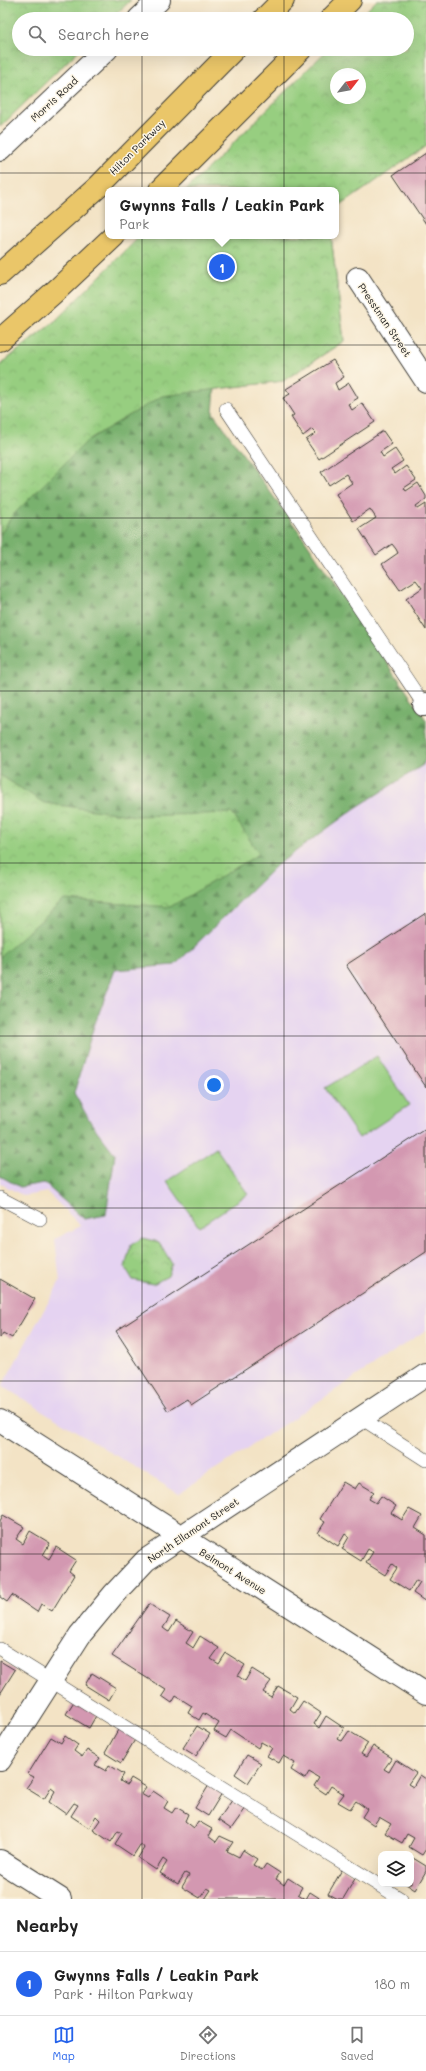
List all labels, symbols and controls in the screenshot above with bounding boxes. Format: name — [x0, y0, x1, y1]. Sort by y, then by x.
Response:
search box — [12, 12, 414, 56]
icon: search — [26, 23, 48, 45]
text: Search here — [58, 24, 149, 44]
north arrow — [330, 68, 366, 104]
street label: Morris Road — [27, 73, 81, 125]
street label: Hilton Parkway — [106, 116, 168, 178]
popup — [105, 187, 339, 239]
text: Gwynns Falls / Leakin Park — [120, 195, 324, 215]
text: Park — [120, 215, 149, 232]
pin: 1 — [209, 252, 235, 282]
street label: Presstman Street — [355, 280, 415, 360]
your location — [204, 1075, 224, 1095]
street label: North Ellamont Street — [145, 1494, 241, 1566]
street label: Belmont Avenue — [197, 1545, 269, 1597]
map controls — [378, 1851, 414, 1887]
button: layers — [378, 1851, 414, 1887]
text: Nearby — [16, 1914, 78, 1936]
text: Gwynns Falls / Leakin Park — [54, 1965, 259, 1985]
text: 1 — [26, 1975, 32, 1992]
text: 180 m — [374, 1975, 410, 1992]
text: Park · Hilton Parkway — [54, 1985, 193, 2002]
tab: Map — [53, 2024, 75, 2063]
tab: Directions — [180, 2024, 236, 2063]
tab: Saved — [341, 2024, 373, 2063]

